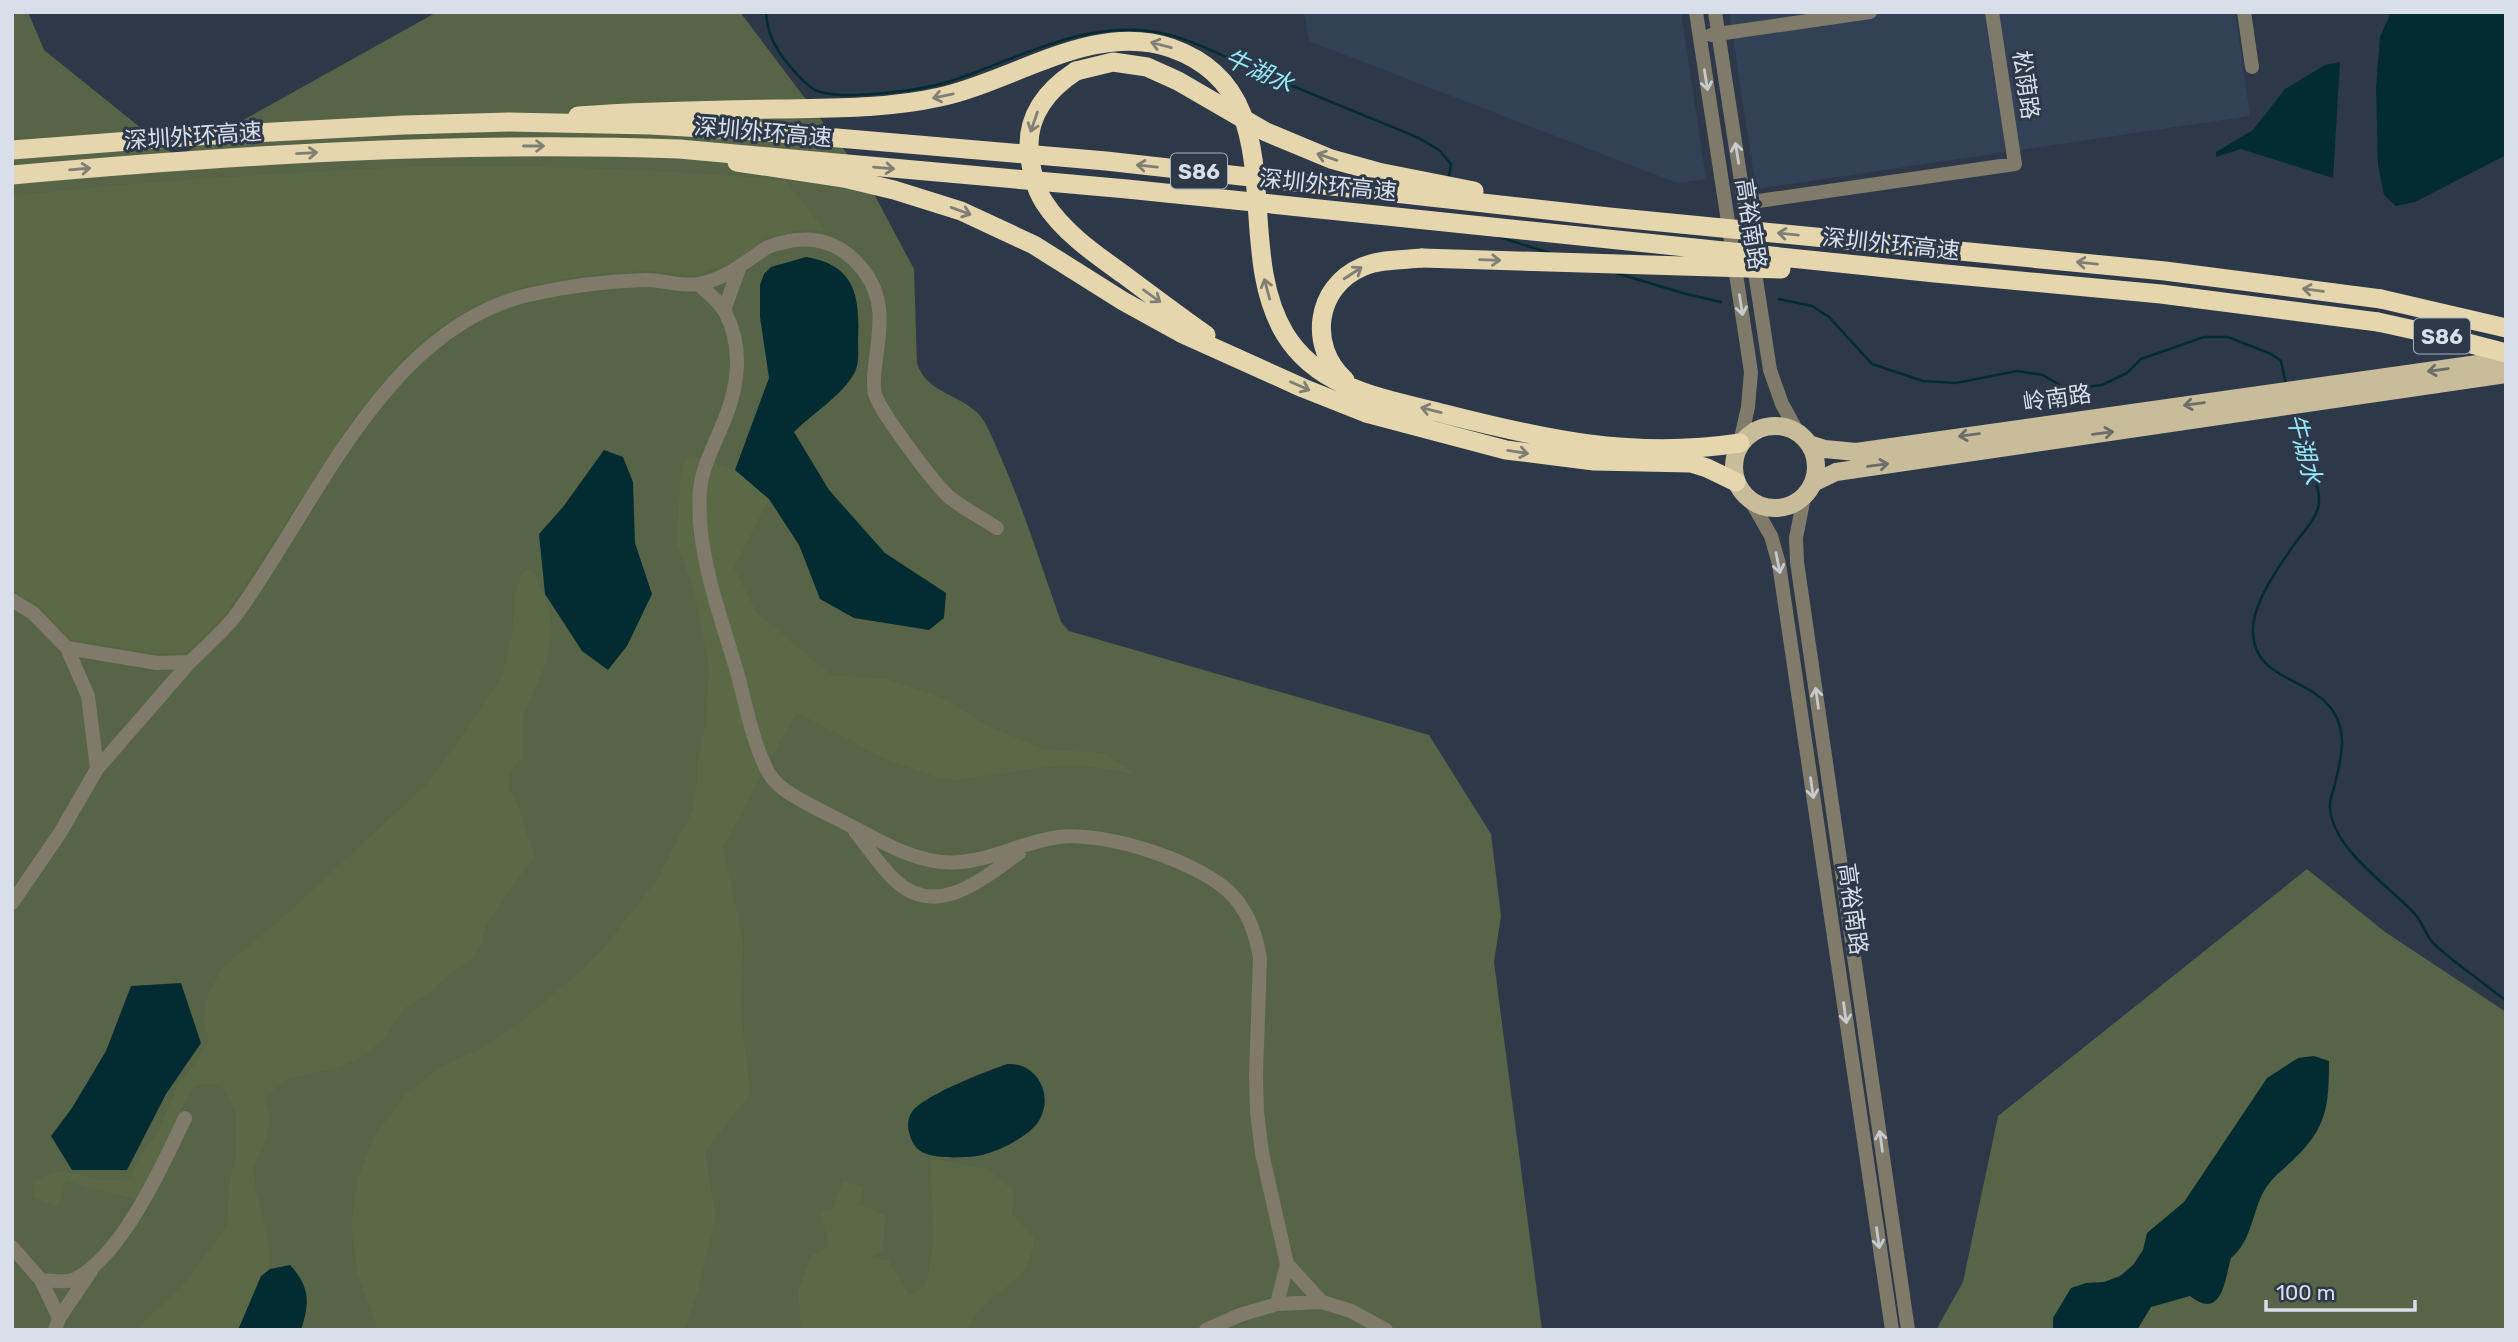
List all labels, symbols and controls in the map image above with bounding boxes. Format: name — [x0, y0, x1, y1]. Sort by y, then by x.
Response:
one-way arrow — [1150, 38, 1173, 51]
water label: 牛湖水 — [1220, 44, 1298, 99]
street label: 松荫路 — [2007, 49, 2045, 121]
one-way arrow — [1700, 68, 1713, 91]
one-way arrow — [932, 90, 955, 104]
one-way arrow — [1027, 111, 1039, 133]
street label: 深圳外环高速 — [693, 112, 833, 152]
street label: 深圳外环高速 — [123, 117, 263, 155]
one-way arrow — [523, 139, 546, 153]
one-way arrow — [1730, 142, 1743, 165]
one-way arrow — [295, 146, 318, 159]
one-way arrow — [1316, 150, 1338, 162]
road number: S86 — [1171, 154, 1227, 188]
one-way arrow — [1137, 159, 1159, 172]
one-way arrow — [68, 162, 91, 175]
one-way arrow — [872, 162, 894, 175]
street label: 深圳外环高速 — [1258, 164, 1398, 206]
street label: 高裕南路 — [1730, 176, 1772, 272]
one-way arrow — [949, 206, 971, 219]
street label: 深圳外环高速 — [1821, 223, 1961, 265]
one-way arrow — [1777, 227, 1799, 240]
one-way arrow — [1479, 254, 1502, 267]
one-way arrow — [2076, 257, 2099, 270]
one-way arrow — [1343, 266, 1362, 281]
one-way arrow — [1259, 278, 1272, 300]
one-way arrow — [2302, 283, 2325, 296]
one-way arrow — [1142, 289, 1161, 303]
one-way arrow — [1734, 293, 1747, 315]
road number: S86 — [2414, 318, 2470, 354]
one-way arrow — [2427, 363, 2450, 376]
street label: 岭南路 — [2021, 379, 2093, 417]
one-way arrow — [1289, 381, 1310, 394]
one-way arrow — [2183, 398, 2206, 411]
one-way arrow — [1421, 403, 1443, 416]
water label: 牛湖水 — [2281, 411, 2327, 488]
one-way arrow — [2091, 426, 2114, 439]
one-way arrow — [1958, 429, 1980, 442]
one-way arrow — [1506, 446, 1528, 459]
one-way arrow — [1866, 459, 1889, 472]
one-way arrow — [1772, 551, 1786, 574]
one-way arrow — [1810, 687, 1823, 709]
one-way arrow — [1806, 776, 1819, 799]
street label: 高裕南路 — [1833, 861, 1873, 957]
one-way arrow — [1839, 1001, 1852, 1024]
one-way arrow — [1874, 1130, 1887, 1153]
one-way arrow — [1872, 1226, 1885, 1249]
scale bar — [2266, 1268, 2415, 1312]
text: 100 m — [2276, 1280, 2335, 1305]

